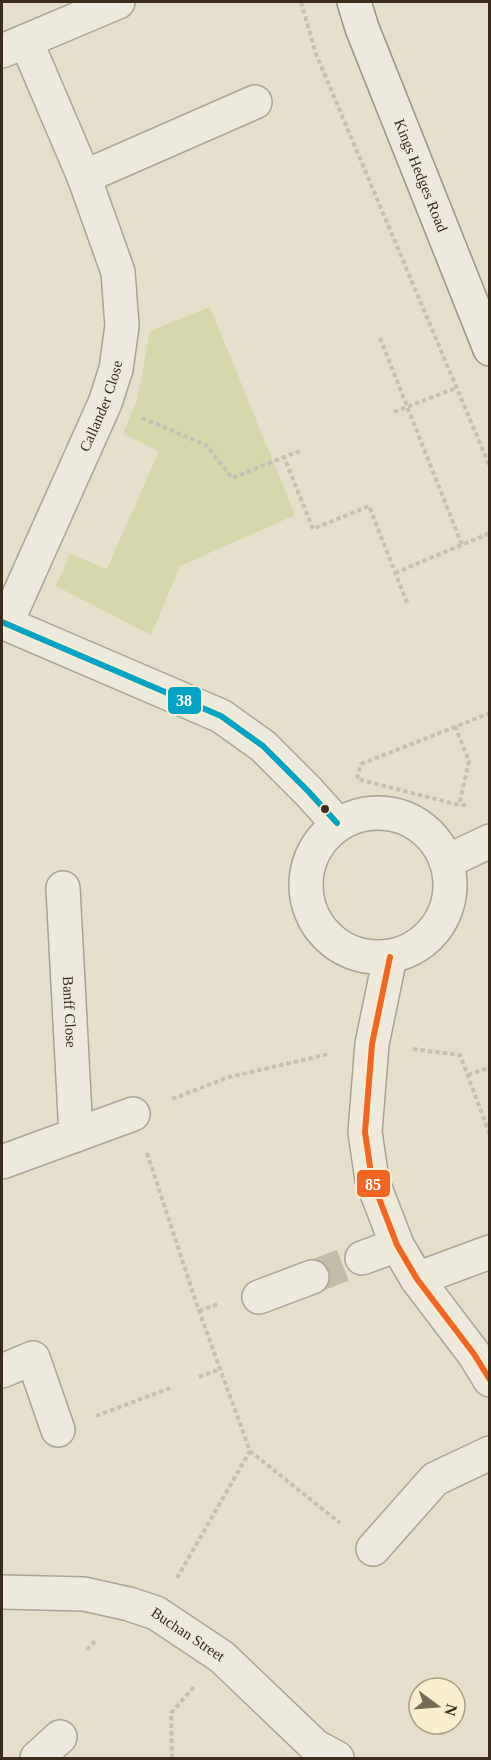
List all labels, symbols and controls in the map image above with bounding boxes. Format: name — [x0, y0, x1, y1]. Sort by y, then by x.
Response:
street label: Kings Hedges Road — [391, 117, 451, 235]
street label: Callander Close — [76, 359, 125, 454]
line badge: 38 — [167, 686, 202, 715]
text: 38 — [176, 692, 192, 709]
unlabelled marker — [319, 803, 331, 815]
street label: Banff Close — [60, 976, 79, 1048]
line badge: 85 — [356, 1169, 391, 1198]
text: 85 — [365, 1176, 381, 1193]
street label: Buchan Street — [148, 1604, 228, 1665]
north arrow — [407, 1676, 467, 1736]
text: N — [441, 1702, 461, 1718]

